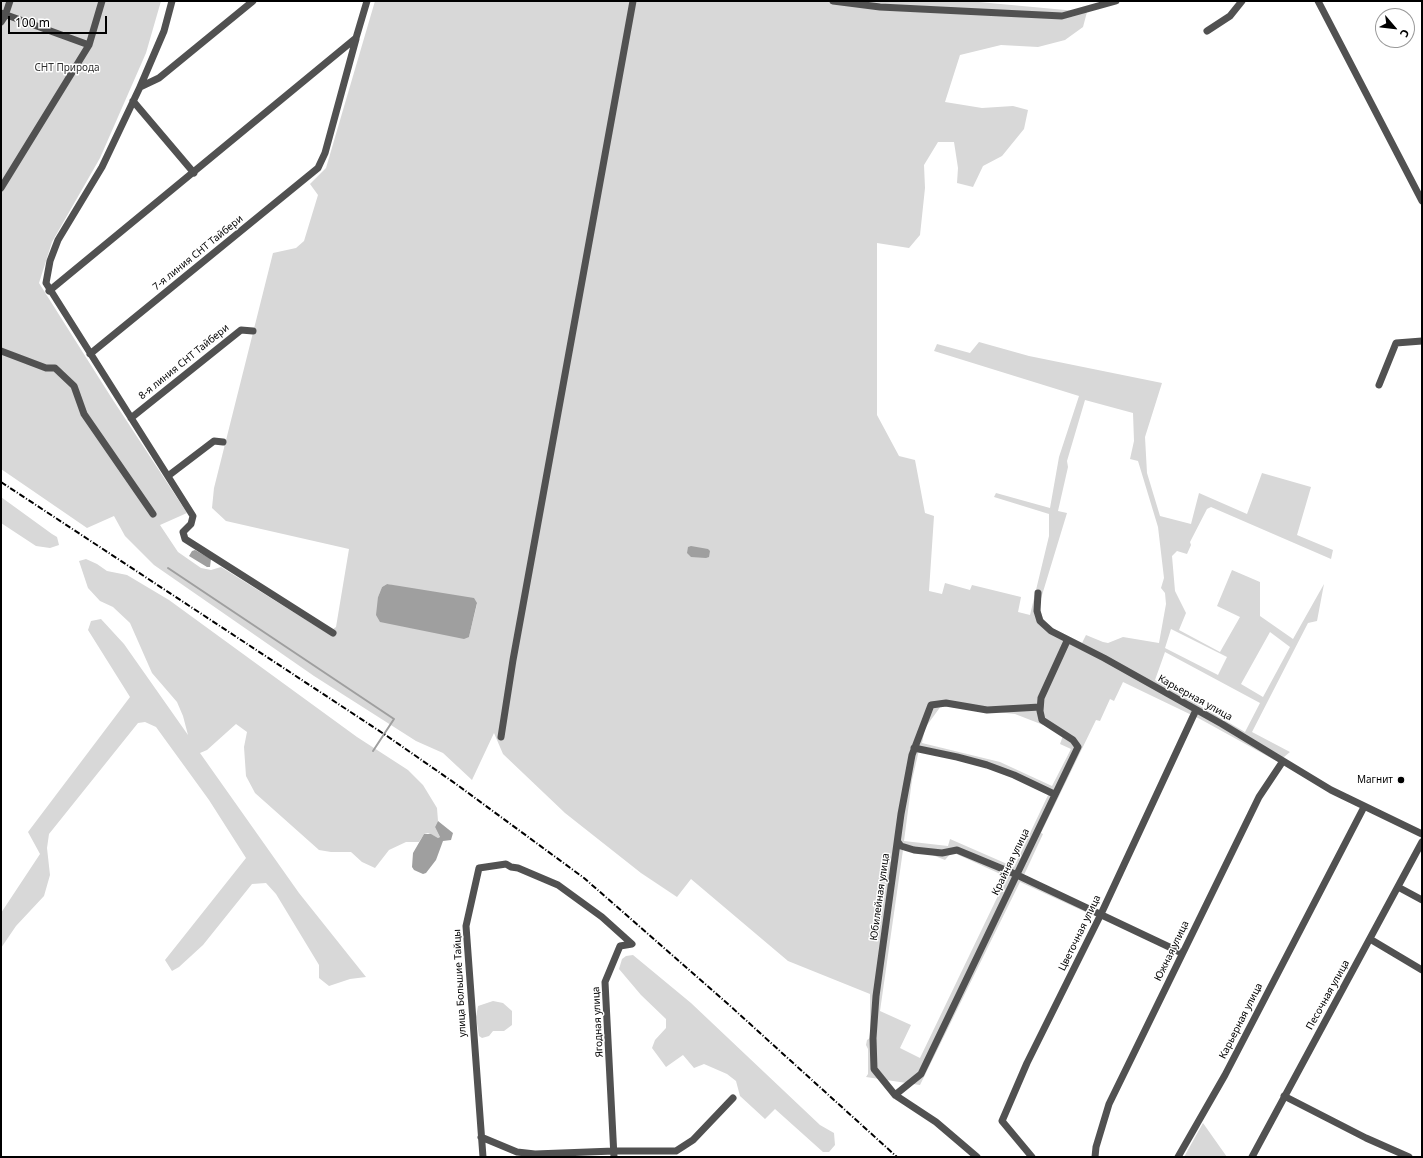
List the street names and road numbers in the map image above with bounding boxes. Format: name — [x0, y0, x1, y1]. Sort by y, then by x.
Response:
street label: 7-я линия СНТ Тайбери — [150, 213, 246, 293]
street label: 8-я линия СНТ Тайбери — [136, 322, 232, 402]
street label: Карьерная улица — [1156, 673, 1234, 723]
street label: Крайняя улица — [990, 827, 1032, 897]
street label: Юбилейная улица — [868, 853, 892, 941]
street label: Цветочная улица — [1056, 893, 1104, 973]
street label: Южная улица — [1152, 919, 1192, 983]
street label: улица Большие Тайцы — [451, 929, 469, 1037]
street label: Песочная улица — [1304, 958, 1352, 1032]
street label: Карьерная улица — [1217, 981, 1265, 1061]
street label: Ягодная улица — [590, 986, 606, 1058]

